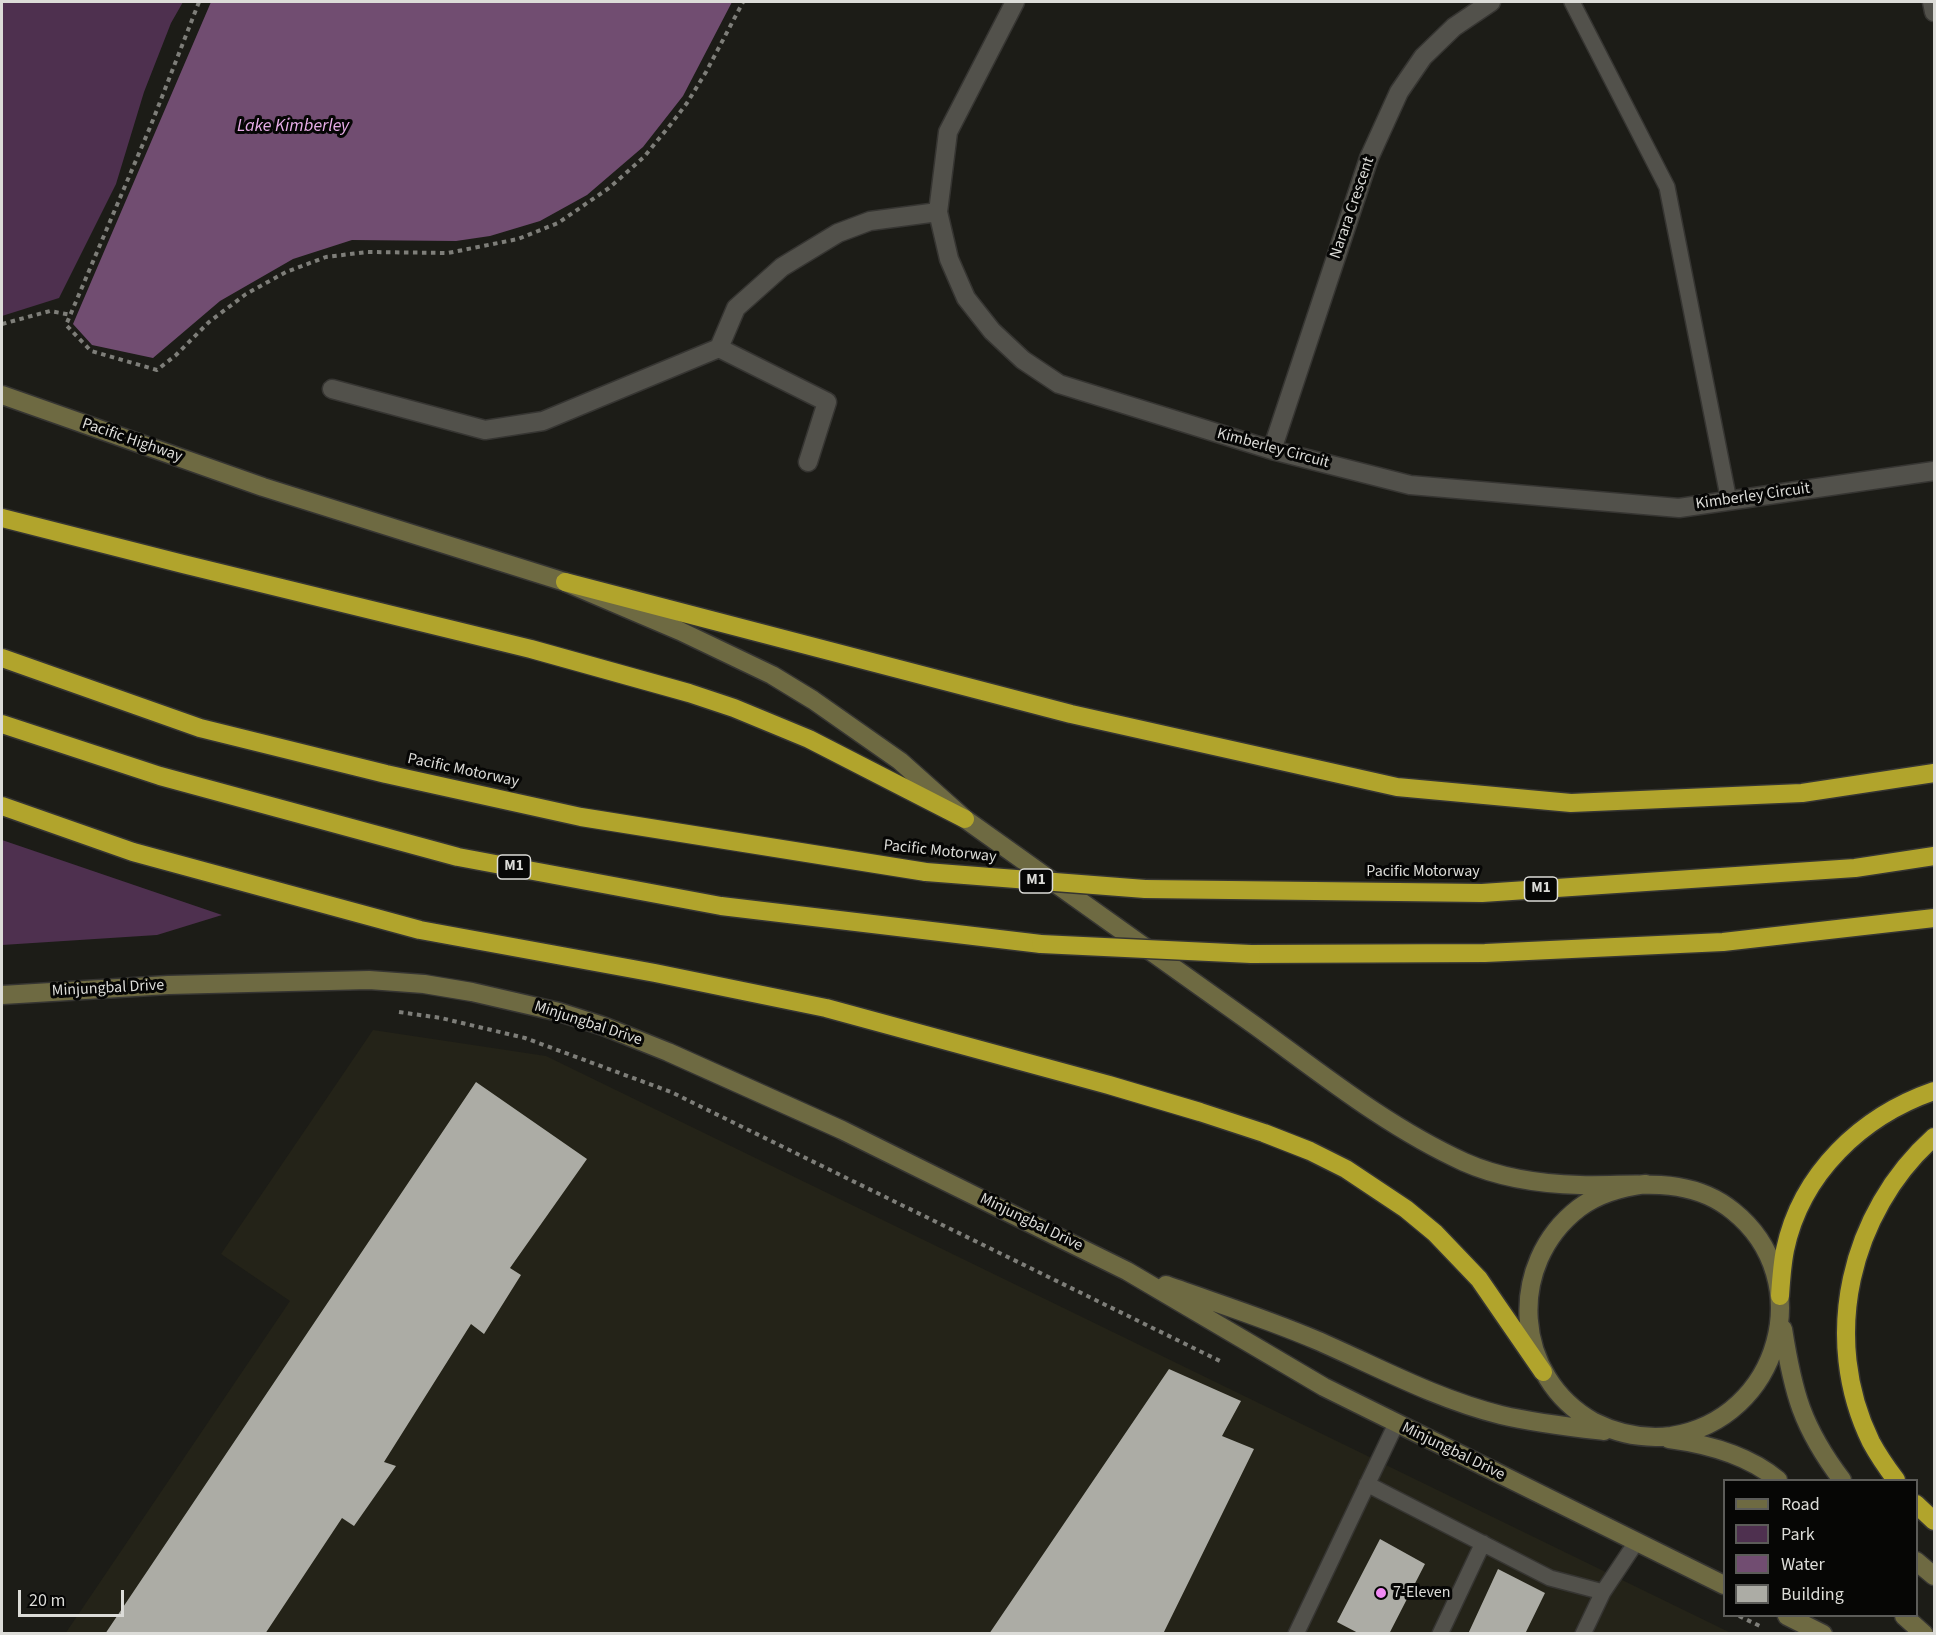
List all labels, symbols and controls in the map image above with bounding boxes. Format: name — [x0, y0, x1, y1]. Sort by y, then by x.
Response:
water label: Lake Kimberley — [237, 116, 349, 138]
street label: Narara Crescent — [1327, 155, 1379, 261]
street label: Pacific Highway — [79, 415, 185, 467]
street label: Kimberley Circuit — [1215, 425, 1331, 473]
street label: Kimberley Circuit — [1695, 479, 1811, 515]
street label: Pacific Motorway — [406, 750, 520, 792]
street label: Pacific Motorway — [883, 837, 997, 867]
road number: M1 — [498, 855, 530, 879]
street label: Pacific Motorway — [1366, 862, 1480, 882]
road number: M1 — [1020, 869, 1052, 893]
road number: M1 — [1524, 877, 1558, 901]
street label: Minjungbal Drive — [51, 976, 165, 1002]
street label: Minjungbal Drive — [532, 997, 644, 1051]
street label: Minjungbal Drive — [976, 1190, 1086, 1256]
street label: Minjungbal Drive — [1398, 1419, 1508, 1485]
legend — [1723, 1479, 1918, 1617]
text: Road — [1781, 1492, 1820, 1517]
text: Park — [1781, 1522, 1815, 1547]
text: Water — [1781, 1552, 1825, 1577]
scale bar — [21, 1578, 128, 1616]
text: Building — [1781, 1582, 1844, 1607]
place label: 7-Eleven — [1393, 1583, 1451, 1603]
marker: 7-Eleven — [1374, 1586, 1388, 1600]
text: 20 m — [29, 1588, 65, 1613]

